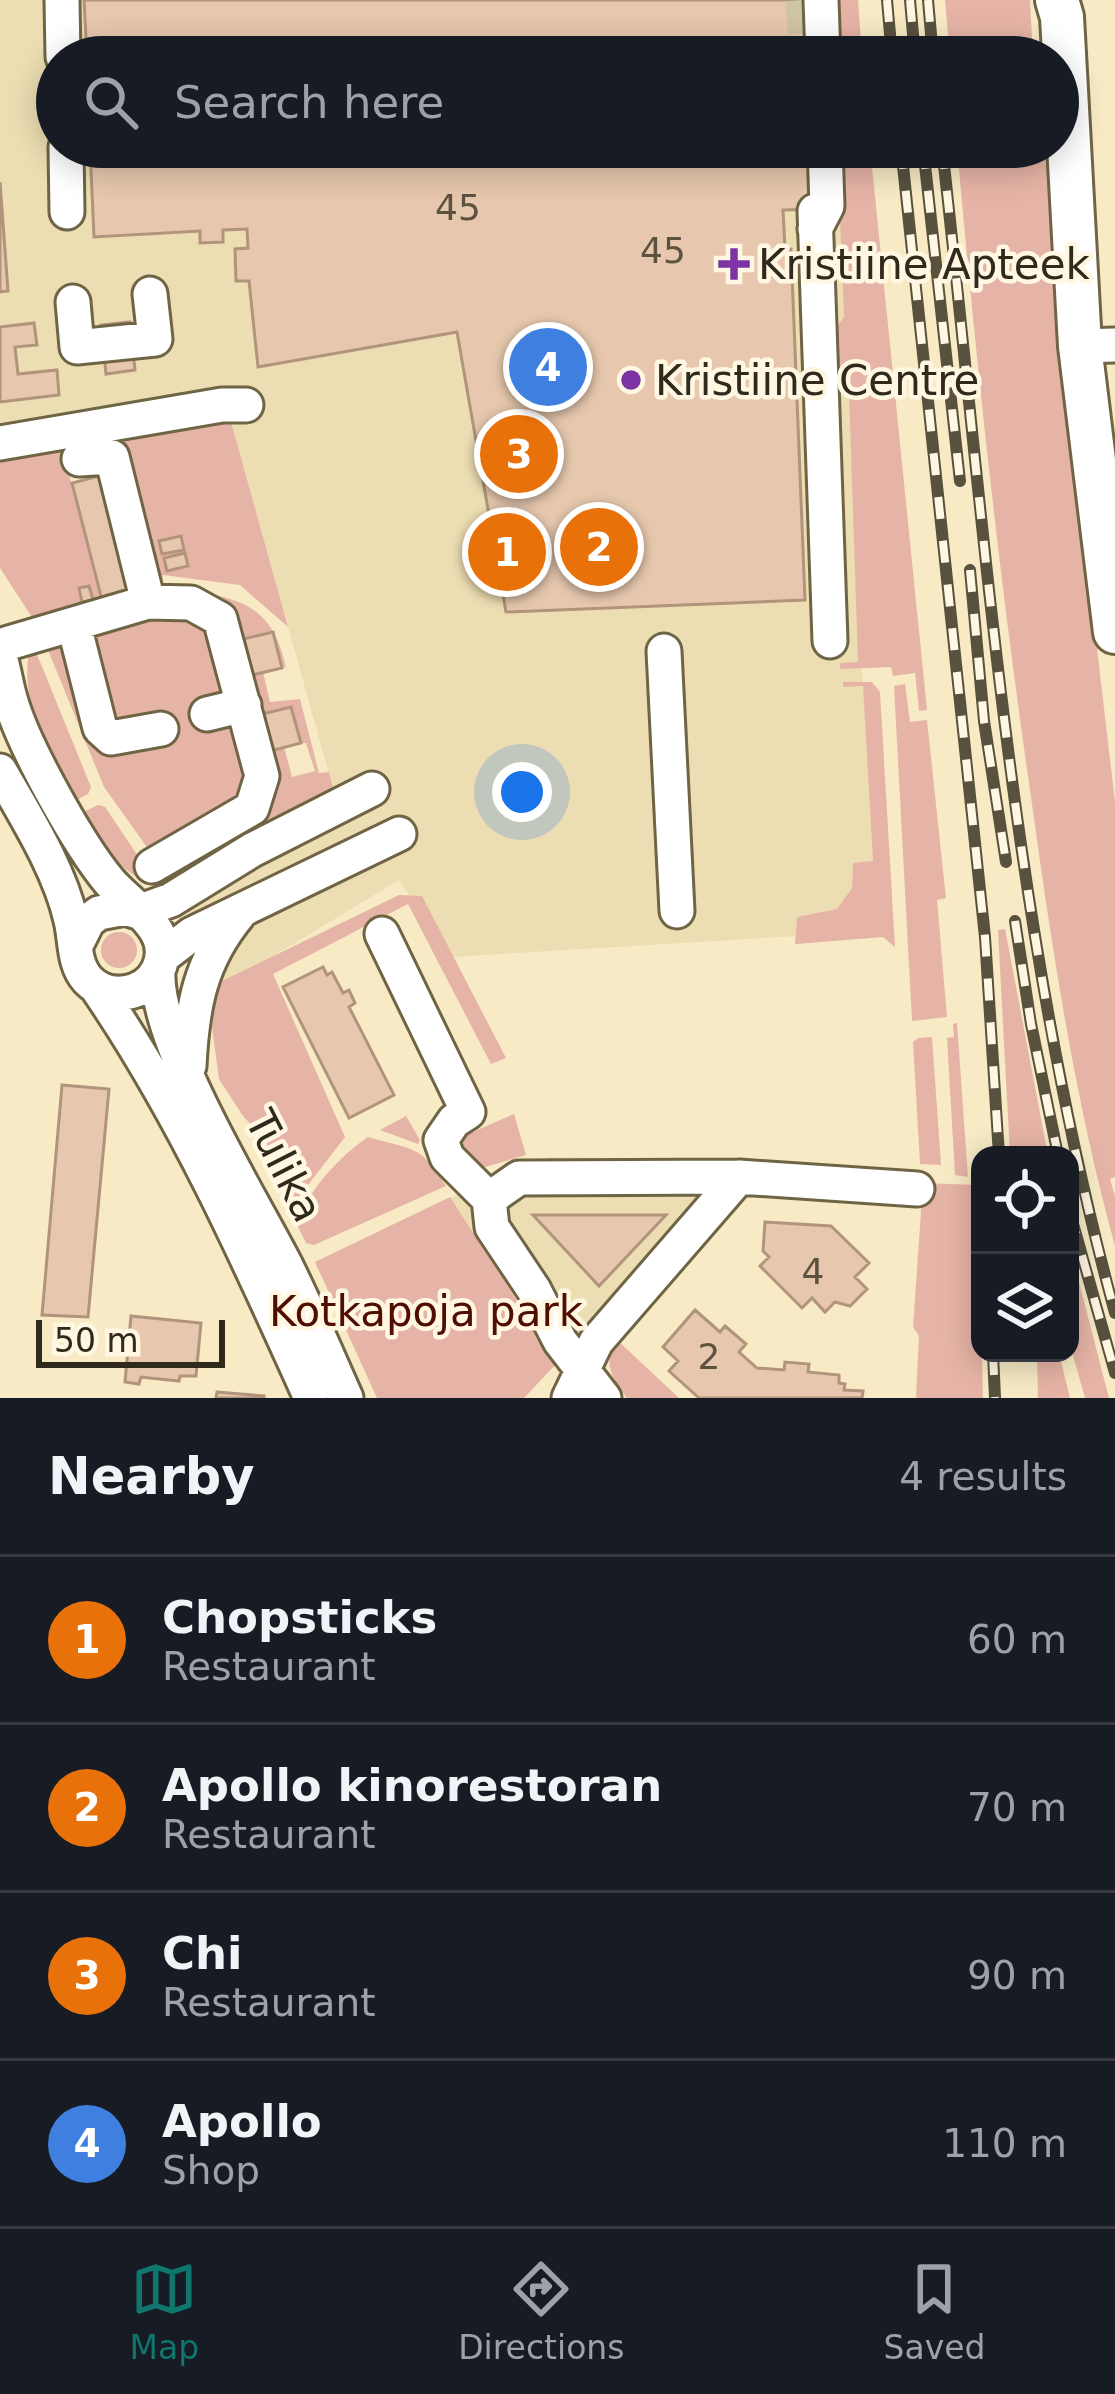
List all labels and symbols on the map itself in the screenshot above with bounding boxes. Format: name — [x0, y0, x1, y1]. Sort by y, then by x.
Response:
house number: 45 — [435, 187, 481, 228]
house number: 45 — [640, 230, 686, 271]
place label: Kristiine Apteek — [758, 240, 1091, 289]
marker: Kristiine Apteek — [721, 251, 747, 277]
pin: 4 — [509, 322, 587, 412]
place label: Kristiine Centre — [655, 356, 979, 405]
marker: Kristiine Centre — [618, 367, 644, 393]
pin: 3 — [480, 409, 558, 499]
pin: 2 — [560, 502, 638, 592]
pin: 1 — [468, 507, 546, 597]
your location — [492, 762, 552, 822]
street label: Tulika — [235, 1101, 333, 1230]
house number: 4 — [802, 1251, 824, 1292]
park label: Kotkapoja park — [269, 1287, 584, 1336]
scale bar — [36, 1314, 225, 1367]
house number: 2 — [698, 1336, 720, 1377]

